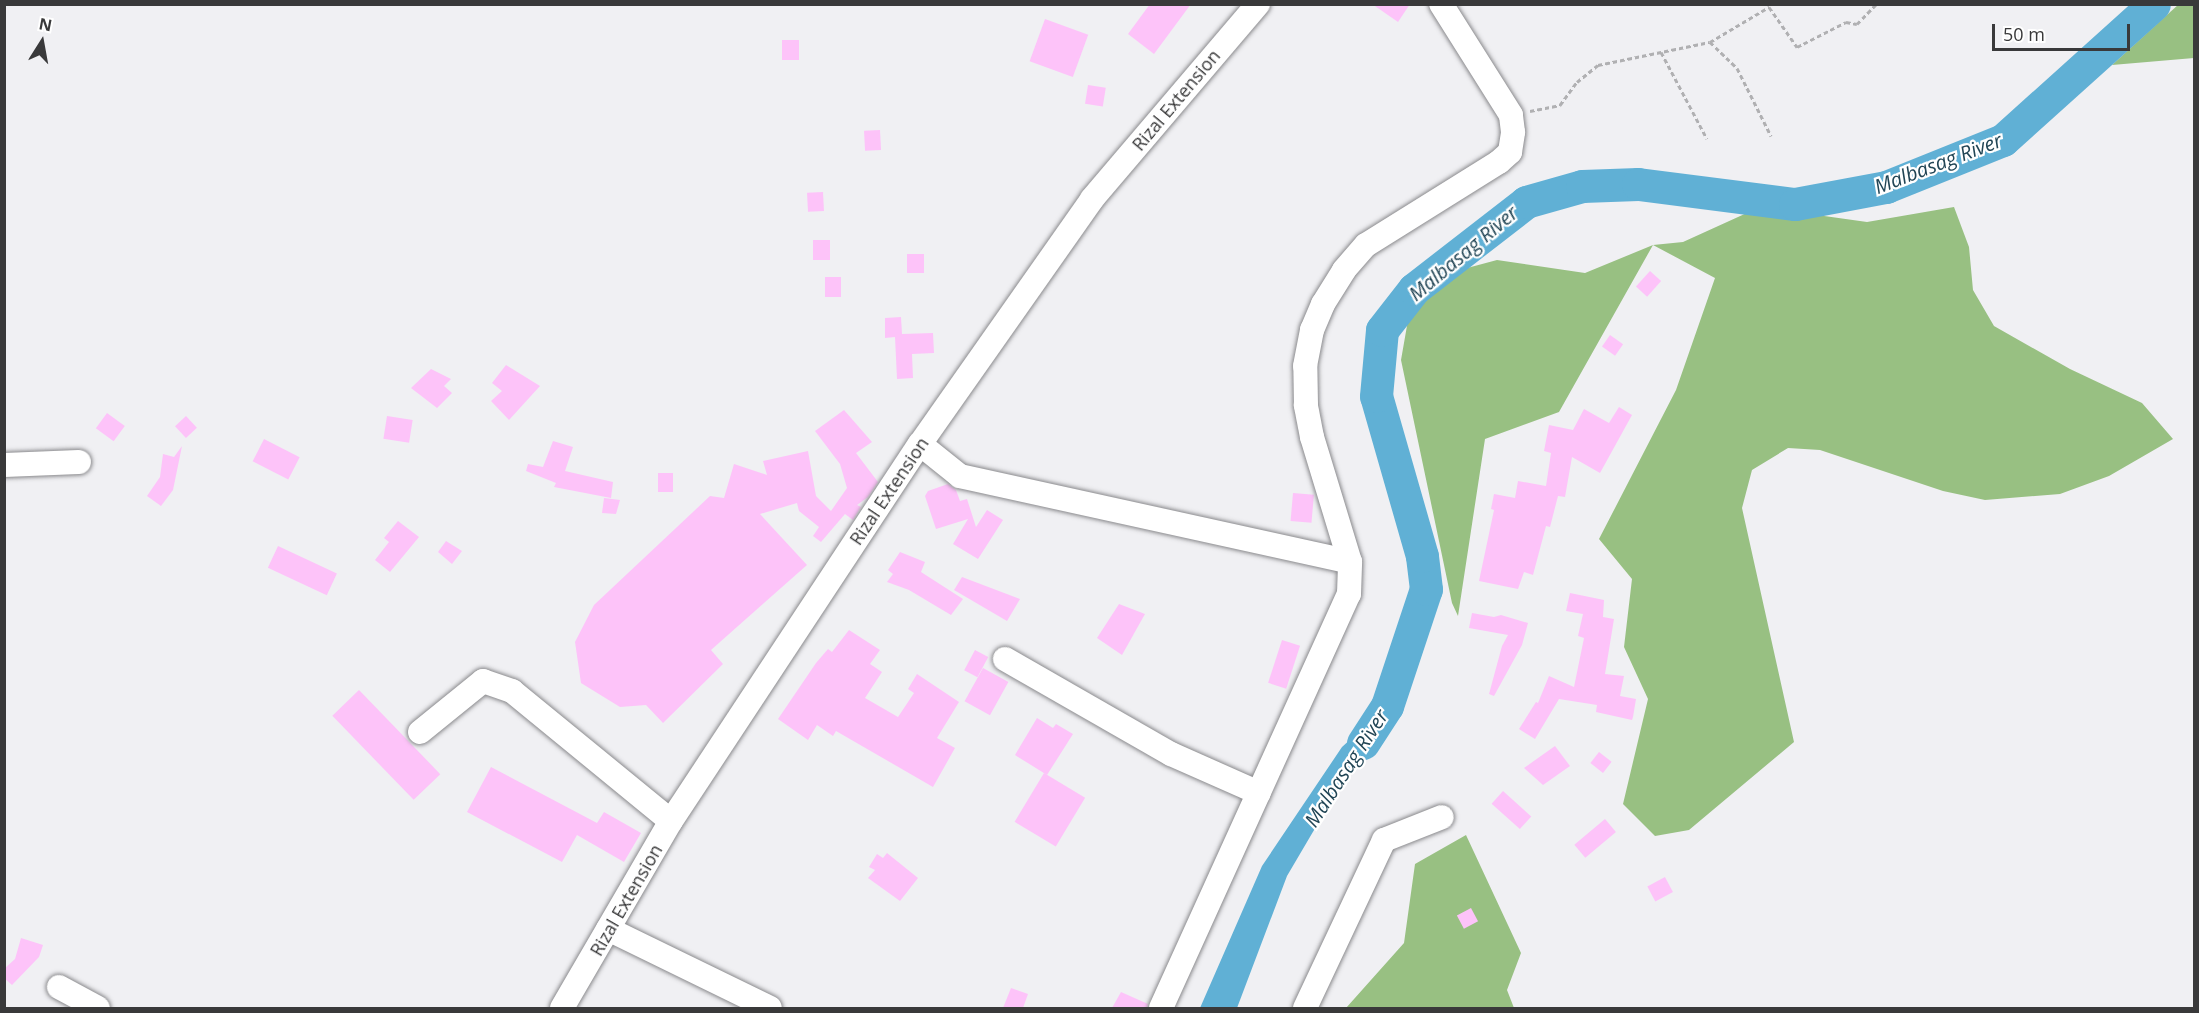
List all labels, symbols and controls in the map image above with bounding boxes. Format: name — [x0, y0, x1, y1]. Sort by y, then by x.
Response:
north arrow — [12, 12, 72, 72]
text: N — [37, 12, 54, 36]
scale bar — [1995, 12, 2133, 50]
text: 50 m — [2003, 22, 2045, 46]
street label: Rizal Extension — [1127, 45, 1225, 155]
water label: Malbasag River — [1871, 128, 2005, 198]
water label: Malbasag River — [1404, 200, 1522, 306]
street label: Rizal Extension — [845, 433, 933, 549]
water label: Malbasag River — [1299, 705, 1393, 831]
street label: Rizal Extension — [585, 840, 667, 960]

